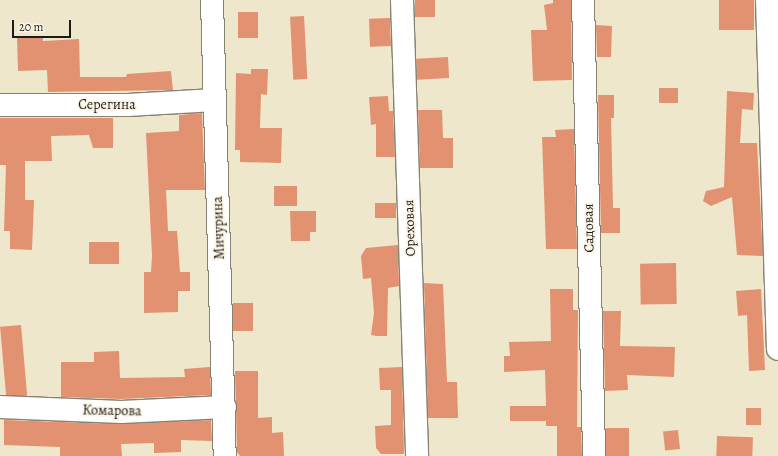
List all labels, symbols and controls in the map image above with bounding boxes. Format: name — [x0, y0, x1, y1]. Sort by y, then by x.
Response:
scale bar — [14, 12, 73, 38]
text: 20 m — [19, 19, 43, 35]
street label: Серегина — [78, 97, 136, 113]
street label: Мичурина — [210, 196, 228, 260]
street label: Ореховая — [401, 199, 419, 257]
street label: Садовая — [580, 203, 598, 253]
street label: Комарова — [82, 402, 142, 420]

